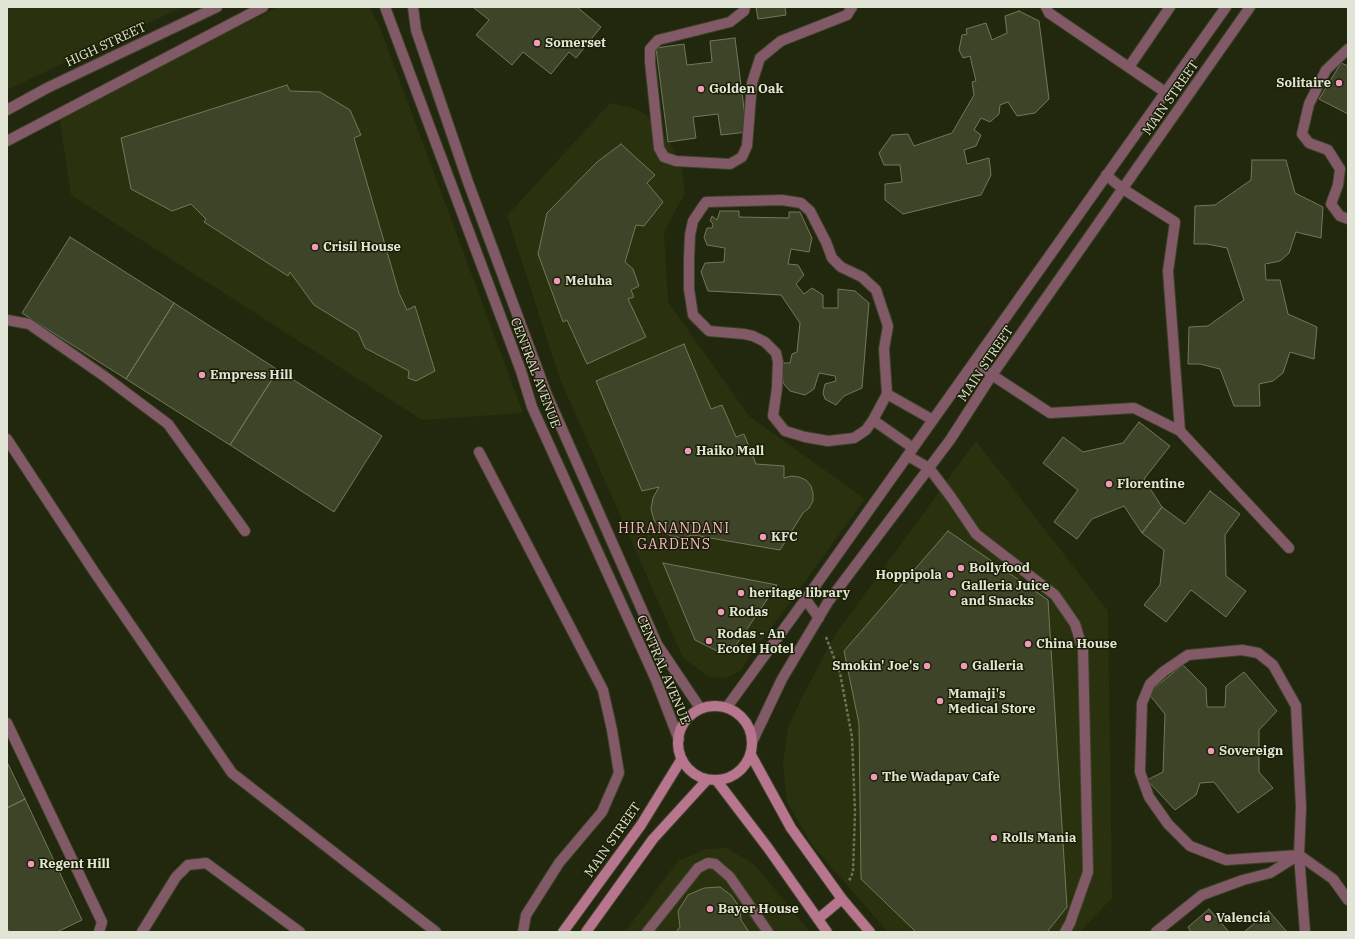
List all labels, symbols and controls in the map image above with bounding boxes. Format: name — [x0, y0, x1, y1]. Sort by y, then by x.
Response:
street label: HIGH STREET — [63, 20, 149, 70]
place label: Somerset — [545, 35, 606, 51]
marker: Somerset — [532, 38, 542, 48]
street label: MAIN STREET — [1139, 58, 1203, 138]
place label: Solitaire — [1276, 75, 1331, 91]
marker: Solitaire — [1334, 78, 1344, 88]
place label: Golden Oak — [709, 81, 783, 97]
marker: Golden Oak — [696, 84, 706, 94]
place label: Crisil House — [323, 239, 401, 255]
marker: Crisil House — [310, 242, 320, 252]
place label: Meluha — [565, 273, 613, 289]
marker: Meluha — [552, 276, 562, 286]
street label: CENTRAL AVENUE — [507, 316, 563, 430]
street label: MAIN STREET — [955, 323, 1017, 405]
place label: Empress Hill — [210, 367, 293, 383]
marker: Empress Hill — [197, 370, 207, 380]
place label: Haiko Mall — [696, 443, 764, 459]
marker: Haiko Mall — [683, 446, 693, 456]
place label: Florentine — [1117, 476, 1185, 492]
marker: Florentine — [1104, 479, 1114, 489]
district label: HIRANANDANI GARDENS — [618, 521, 730, 554]
place label: KFC — [771, 529, 798, 545]
marker: KFC — [758, 532, 768, 542]
place label: Bollyfood — [969, 560, 1030, 576]
marker: Bollyfood — [956, 563, 966, 573]
place label: Hoppipola — [876, 567, 942, 583]
marker: Hoppipola — [945, 570, 955, 580]
place label: Galleria Juice and Snacks — [961, 578, 1049, 609]
place label: heritage library — [749, 585, 850, 601]
marker: heritage library — [736, 588, 746, 598]
marker: Galleria Juice and Snacks — [948, 588, 958, 598]
place label: Rodas — [729, 604, 768, 620]
marker: Rodas — [716, 607, 726, 617]
street label: CENTRAL AVENUE — [633, 613, 693, 727]
place label: Rodas - An Ecotel Hotel — [717, 626, 794, 657]
marker: Rodas - An Ecotel Hotel — [704, 636, 714, 646]
place label: China House — [1036, 636, 1117, 652]
marker: China House — [1023, 639, 1033, 649]
place label: Smokin' Joe's — [832, 658, 919, 674]
place label: Galleria — [972, 658, 1024, 674]
marker: Smokin' Joe's — [922, 661, 932, 671]
marker: Galleria — [959, 661, 969, 671]
place label: Mamaji's Medical Store — [948, 686, 1036, 717]
marker: Mamaji's Medical Store — [935, 696, 945, 706]
place label: Sovereign — [1219, 743, 1283, 759]
marker: Sovereign — [1206, 746, 1216, 756]
place label: The Wadapav Cafe — [882, 769, 1000, 785]
marker: The Wadapav Cafe — [869, 772, 879, 782]
street label: MAIN STREET — [581, 800, 645, 880]
place label: Rolls Mania — [1002, 830, 1076, 846]
marker: Rolls Mania — [989, 833, 999, 843]
place label: Regent Hill — [39, 856, 110, 872]
marker: Regent Hill — [26, 859, 36, 869]
place label: Bayer House — [718, 901, 799, 917]
marker: Bayer House — [705, 904, 715, 914]
place label: Valencia — [1216, 910, 1270, 926]
marker: Valencia — [1203, 913, 1213, 923]

